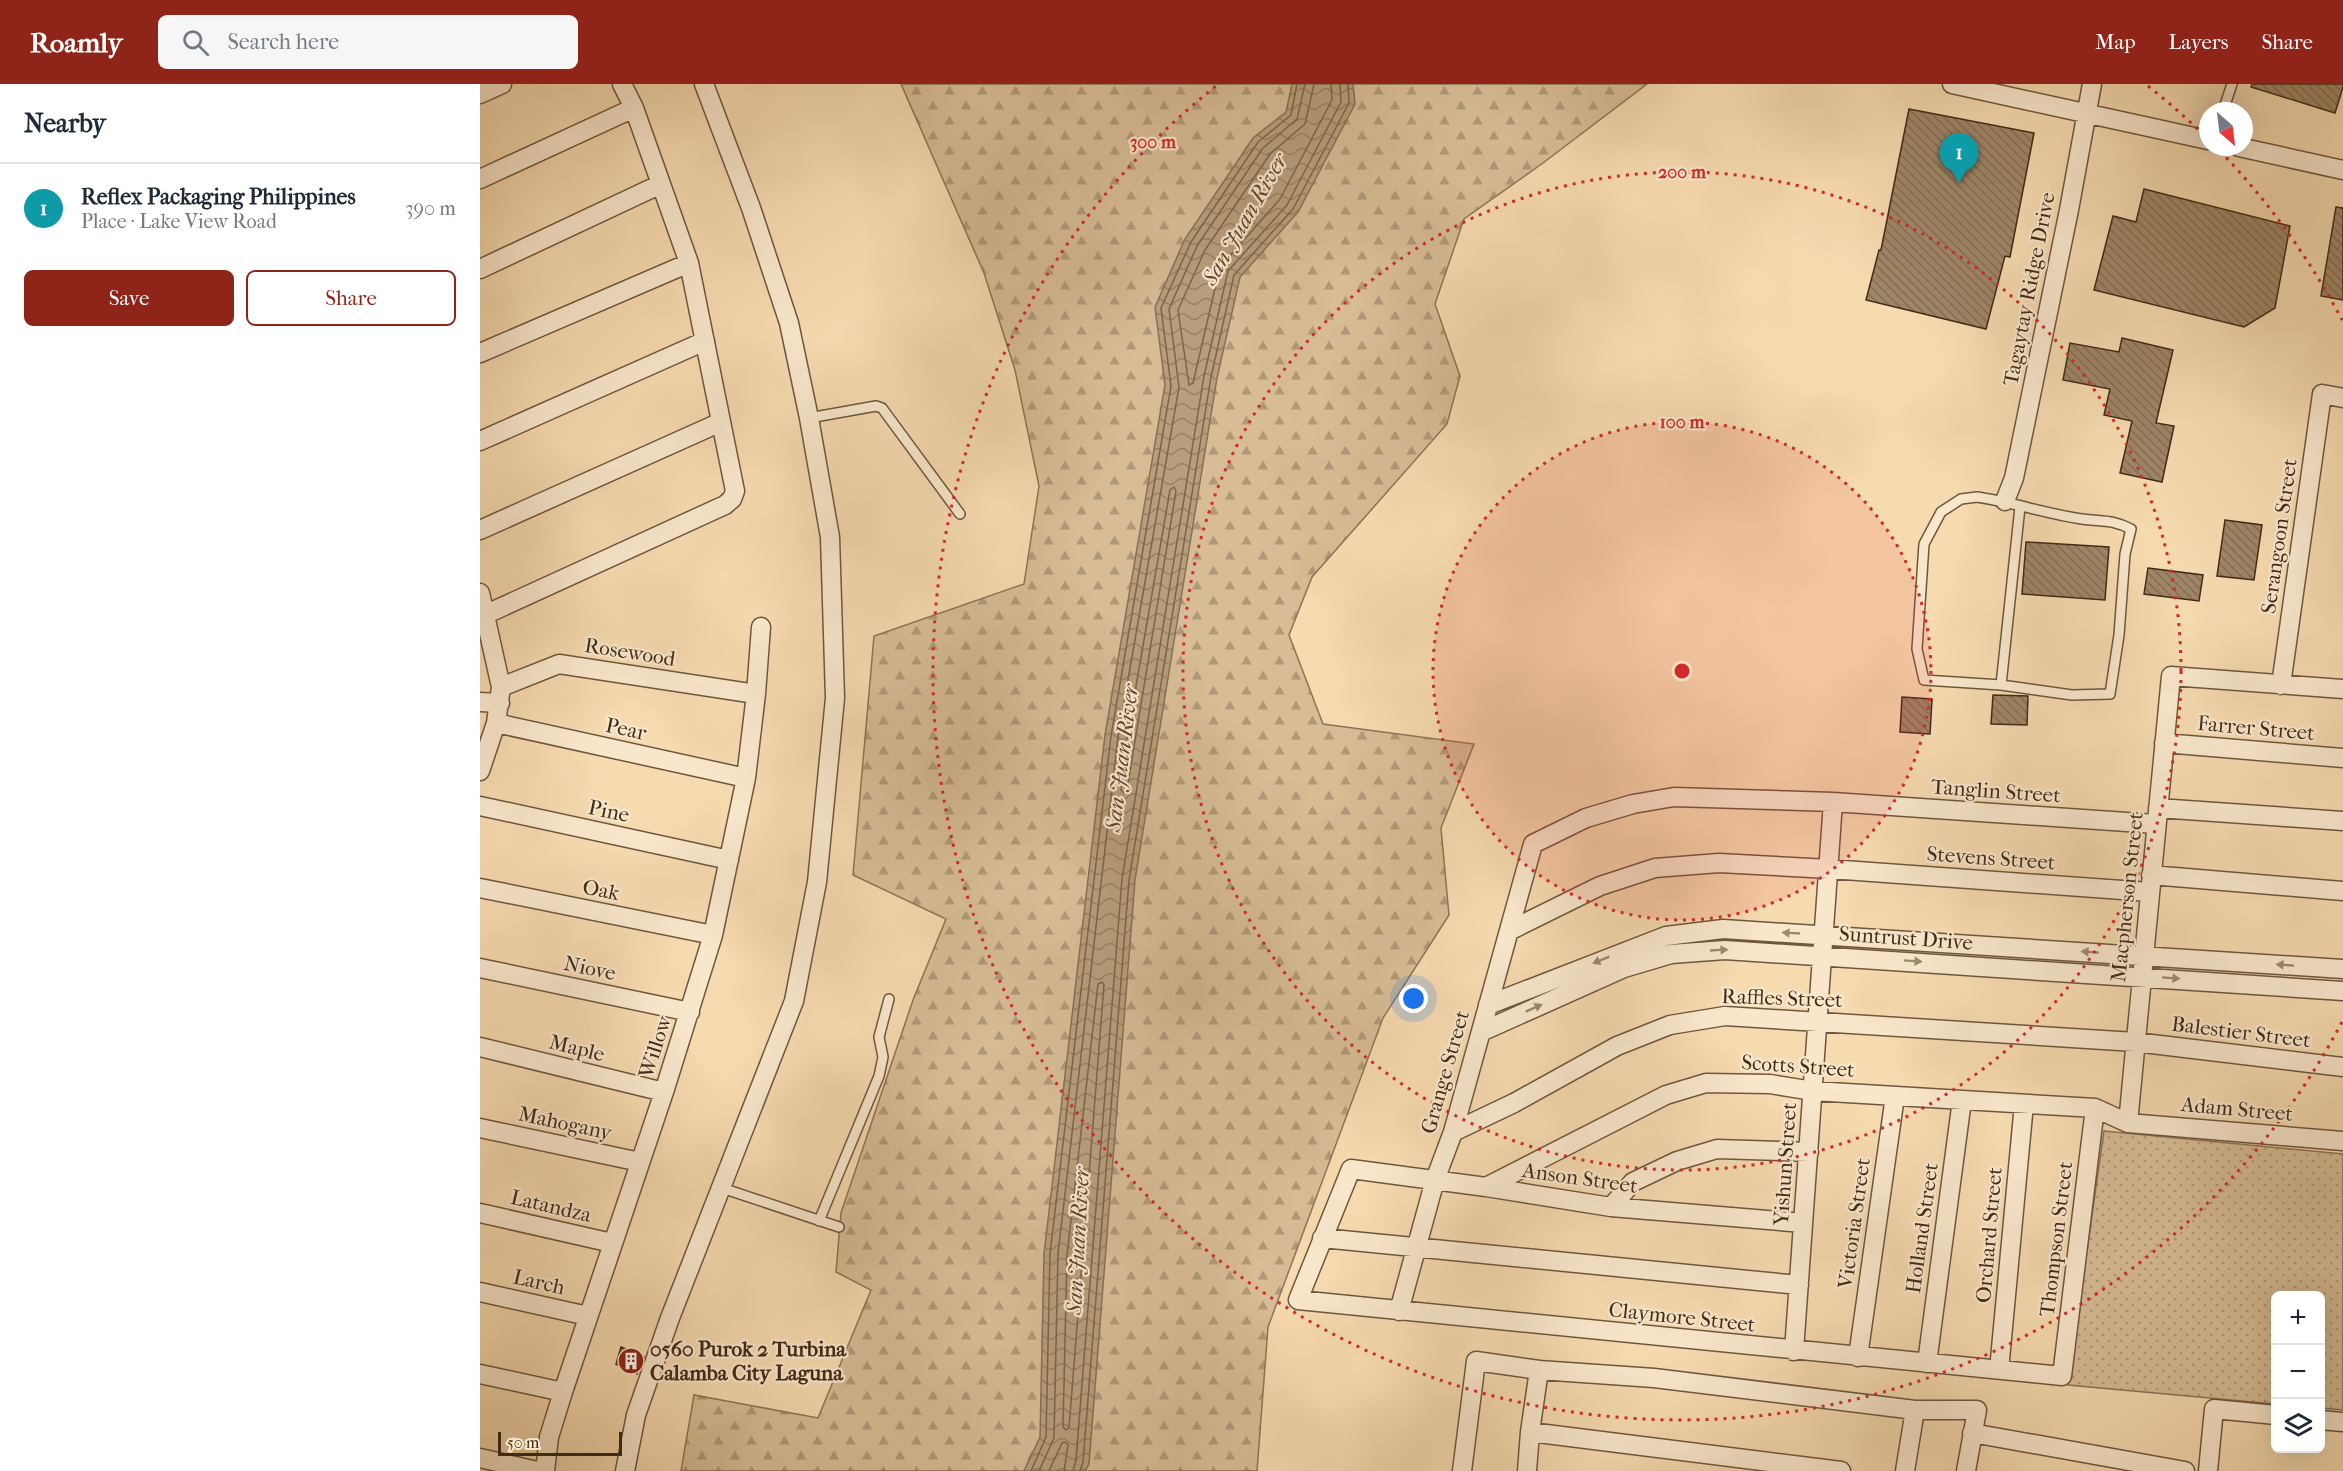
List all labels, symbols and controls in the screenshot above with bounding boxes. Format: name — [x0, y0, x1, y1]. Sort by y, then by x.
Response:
search box — [158, 15, 578, 69]
text: Roamly — [30, 26, 122, 59]
icon: search — [179, 26, 212, 59]
text: Search here — [227, 29, 339, 55]
text: Map — [2095, 30, 2136, 54]
text: Layers — [2169, 30, 2228, 54]
text: Share — [2261, 30, 2313, 54]
north arrow — [2199, 102, 2253, 156]
text: Nearby — [24, 108, 106, 139]
text: 300 m — [1130, 132, 1177, 153]
pin: 1 — [1940, 134, 1978, 183]
water label: San Juan River — [1196, 147, 1294, 291]
text: 200 m — [1658, 162, 1707, 183]
text: Reflex Packaging Philippines — [81, 184, 356, 210]
street label: Tagaytay Ridge Drive — [1998, 190, 2060, 388]
text: 1 — [40, 197, 47, 220]
text: 390 m — [405, 197, 456, 220]
text: Place · Lake View Road — [81, 210, 277, 233]
button: Save — [24, 270, 234, 326]
button: Share — [246, 270, 456, 326]
text: 100 m — [1659, 412, 1706, 433]
street label: Serangoon Street — [2256, 456, 2302, 615]
street label: Rosewood — [583, 633, 678, 671]
centre of rings — [1672, 661, 1692, 681]
water label: San Juan River — [1100, 681, 1144, 834]
street label: Farrer Street — [2196, 711, 2316, 745]
street label: Pear — [603, 713, 649, 745]
street label: Tanglin Street — [1931, 775, 2062, 808]
street label: Pine — [586, 795, 632, 827]
street label: Macpherson Street — [2106, 810, 2148, 983]
street label: Stevens Street — [1926, 842, 2057, 875]
street label: Oak — [580, 875, 622, 905]
street label: Suntrust Drive — [1838, 921, 1974, 955]
one-way arrow — [1781, 929, 1800, 938]
one-way arrow — [1709, 946, 1728, 955]
one-way arrow — [2081, 947, 2100, 957]
street label: Niove — [562, 951, 618, 985]
one-way arrow — [1591, 955, 1609, 965]
one-way arrow — [1904, 956, 1923, 965]
one-way arrow — [2275, 960, 2294, 970]
one-way arrow — [2161, 973, 2180, 983]
your location — [1399, 984, 1428, 1013]
street label: Raffles Street — [1721, 984, 1843, 1012]
one-way arrow — [1526, 1003, 1544, 1013]
street label: Grange Street — [1416, 1007, 1474, 1136]
street label: Willow — [633, 1012, 677, 1082]
street label: Balestier Street — [2170, 1012, 2312, 1052]
street label: Maple — [547, 1030, 607, 1066]
street label: Scotts Street — [1741, 1050, 1856, 1082]
street label: Adam Street — [2179, 1092, 2294, 1126]
street label: Mahogany — [516, 1101, 615, 1145]
street label: Yishun Street — [1769, 1101, 1801, 1227]
street label: Victoria Street — [1833, 1156, 1875, 1291]
street label: Anson Street — [1520, 1158, 1640, 1198]
street label: Thompson Street — [2035, 1160, 2077, 1318]
street label: Holland Street — [1901, 1161, 1943, 1295]
water label: San Juan River — [1061, 1164, 1095, 1317]
street label: Orchard Street — [1971, 1166, 2007, 1304]
street label: Latandza — [508, 1185, 594, 1227]
street label: Larch — [511, 1264, 567, 1300]
map controls — [2271, 1291, 2325, 1453]
button: + — [2271, 1291, 2325, 1345]
street label: Claymore Street — [1607, 1297, 1757, 1337]
place label: 0560 Purok 2 Turbina Calamba City Laguna — [650, 1337, 847, 1385]
button: − — [2271, 1345, 2325, 1399]
building icon: 0560 Purok 2 Turbina Calamba City Laguna — [616, 1346, 646, 1376]
button: layers — [2271, 1399, 2325, 1453]
scale bar — [498, 1429, 622, 1456]
text: 50 m — [507, 1433, 539, 1452]

